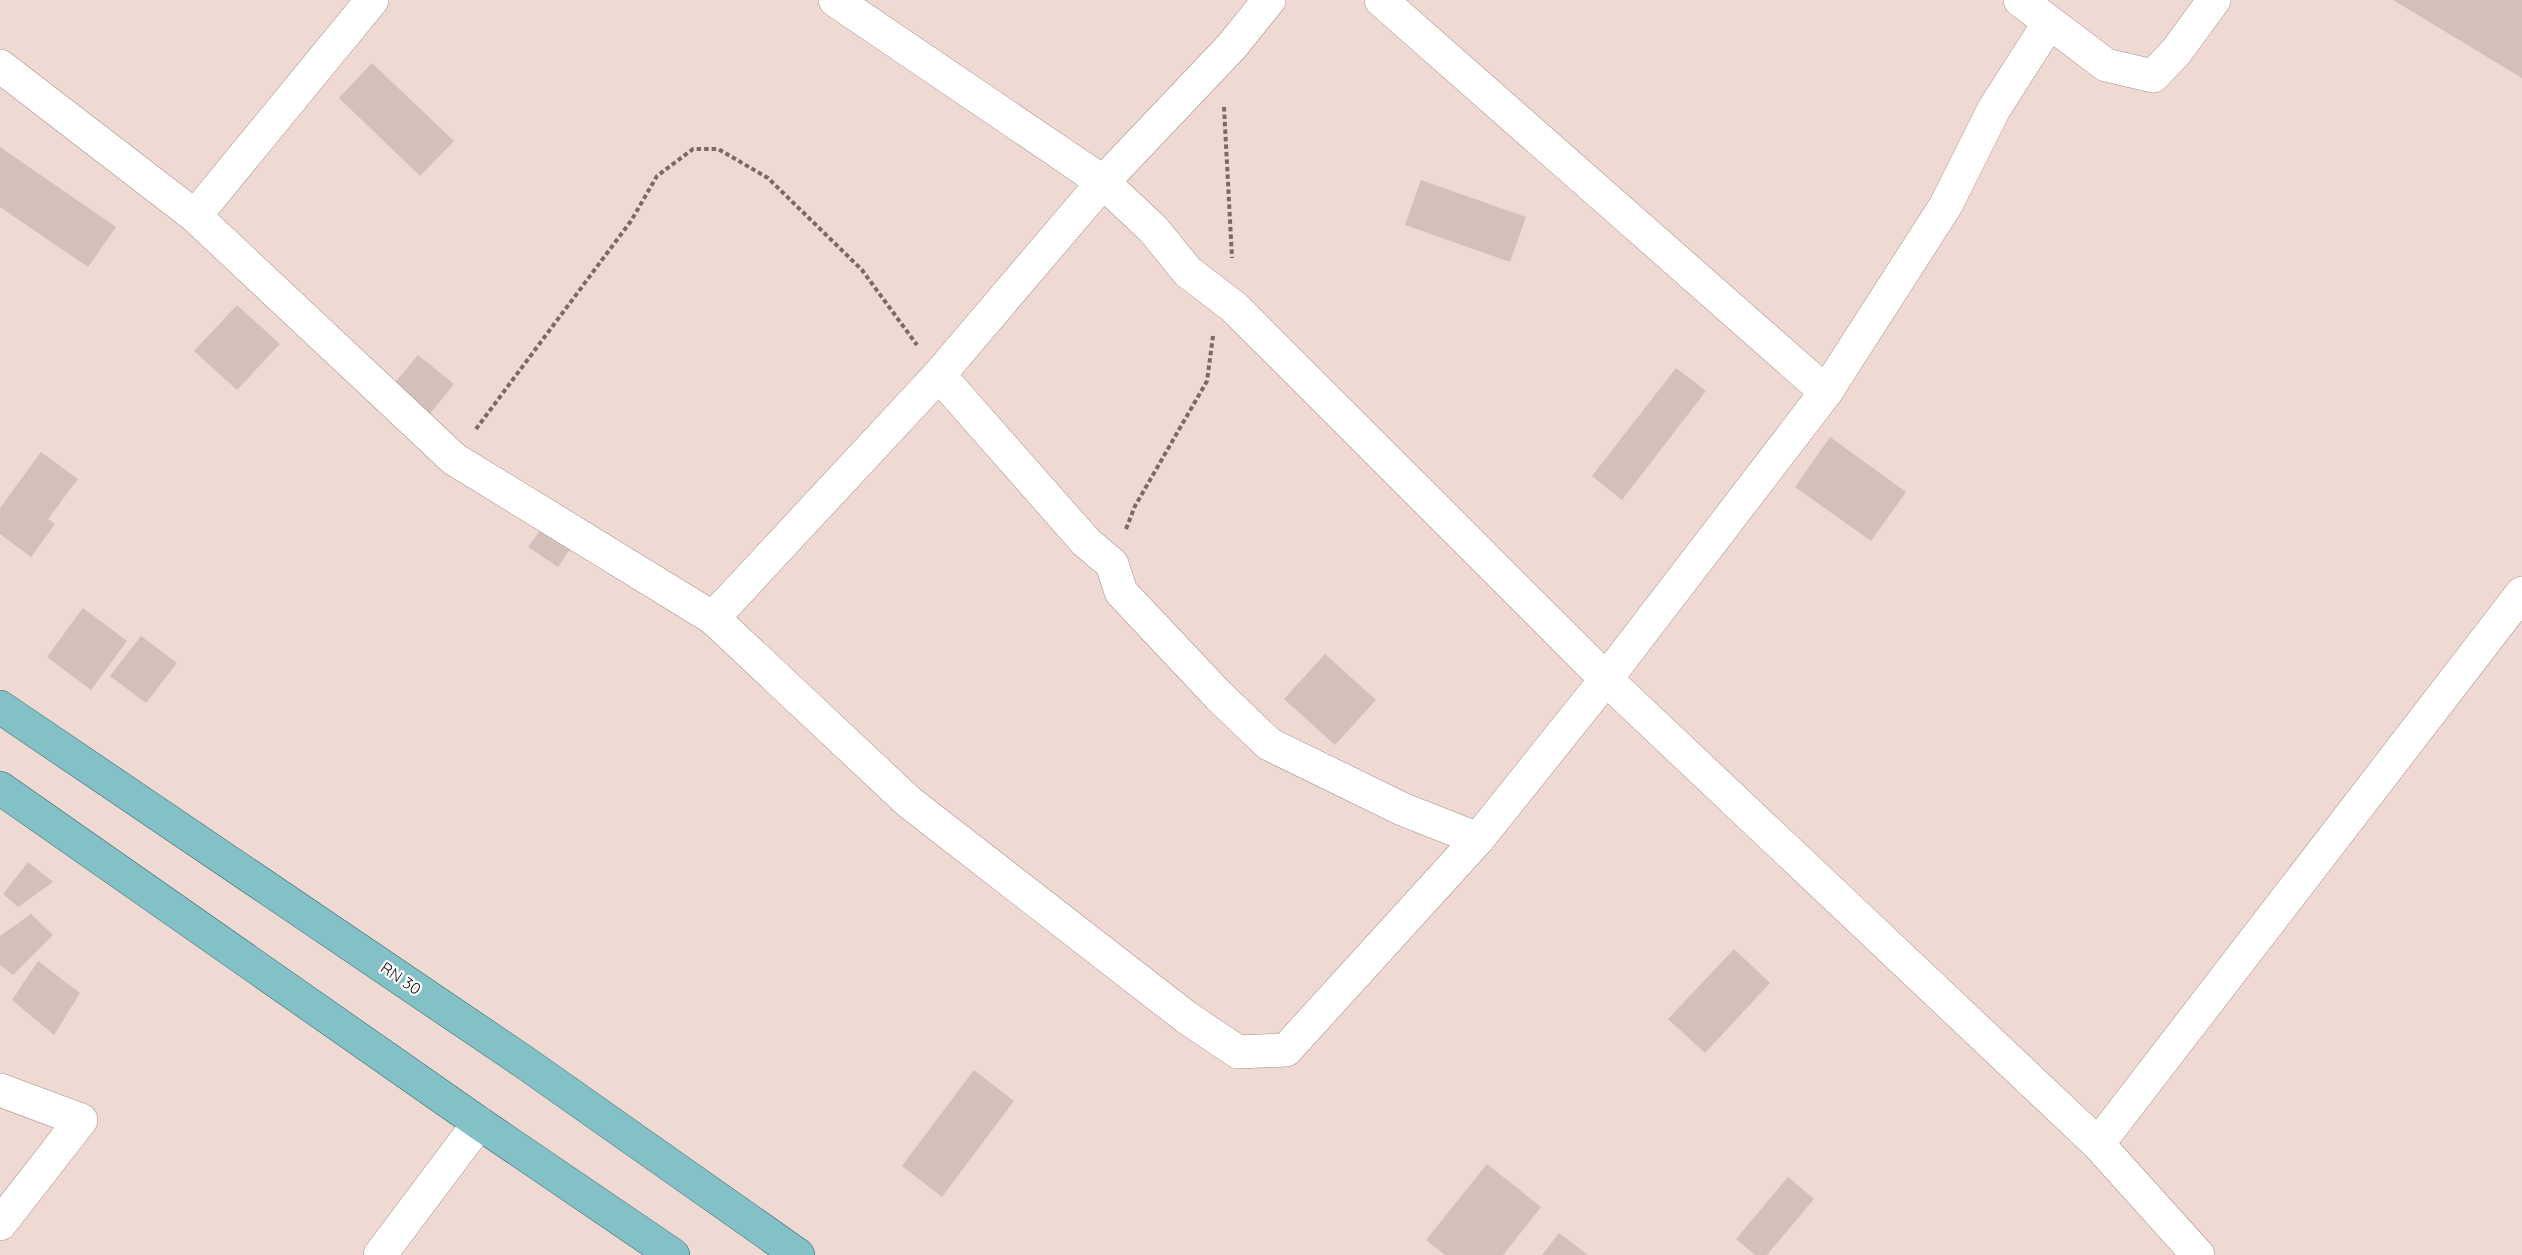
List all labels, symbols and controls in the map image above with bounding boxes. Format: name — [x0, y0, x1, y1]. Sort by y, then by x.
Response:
street label: RN 30 — [377, 957, 425, 999]

